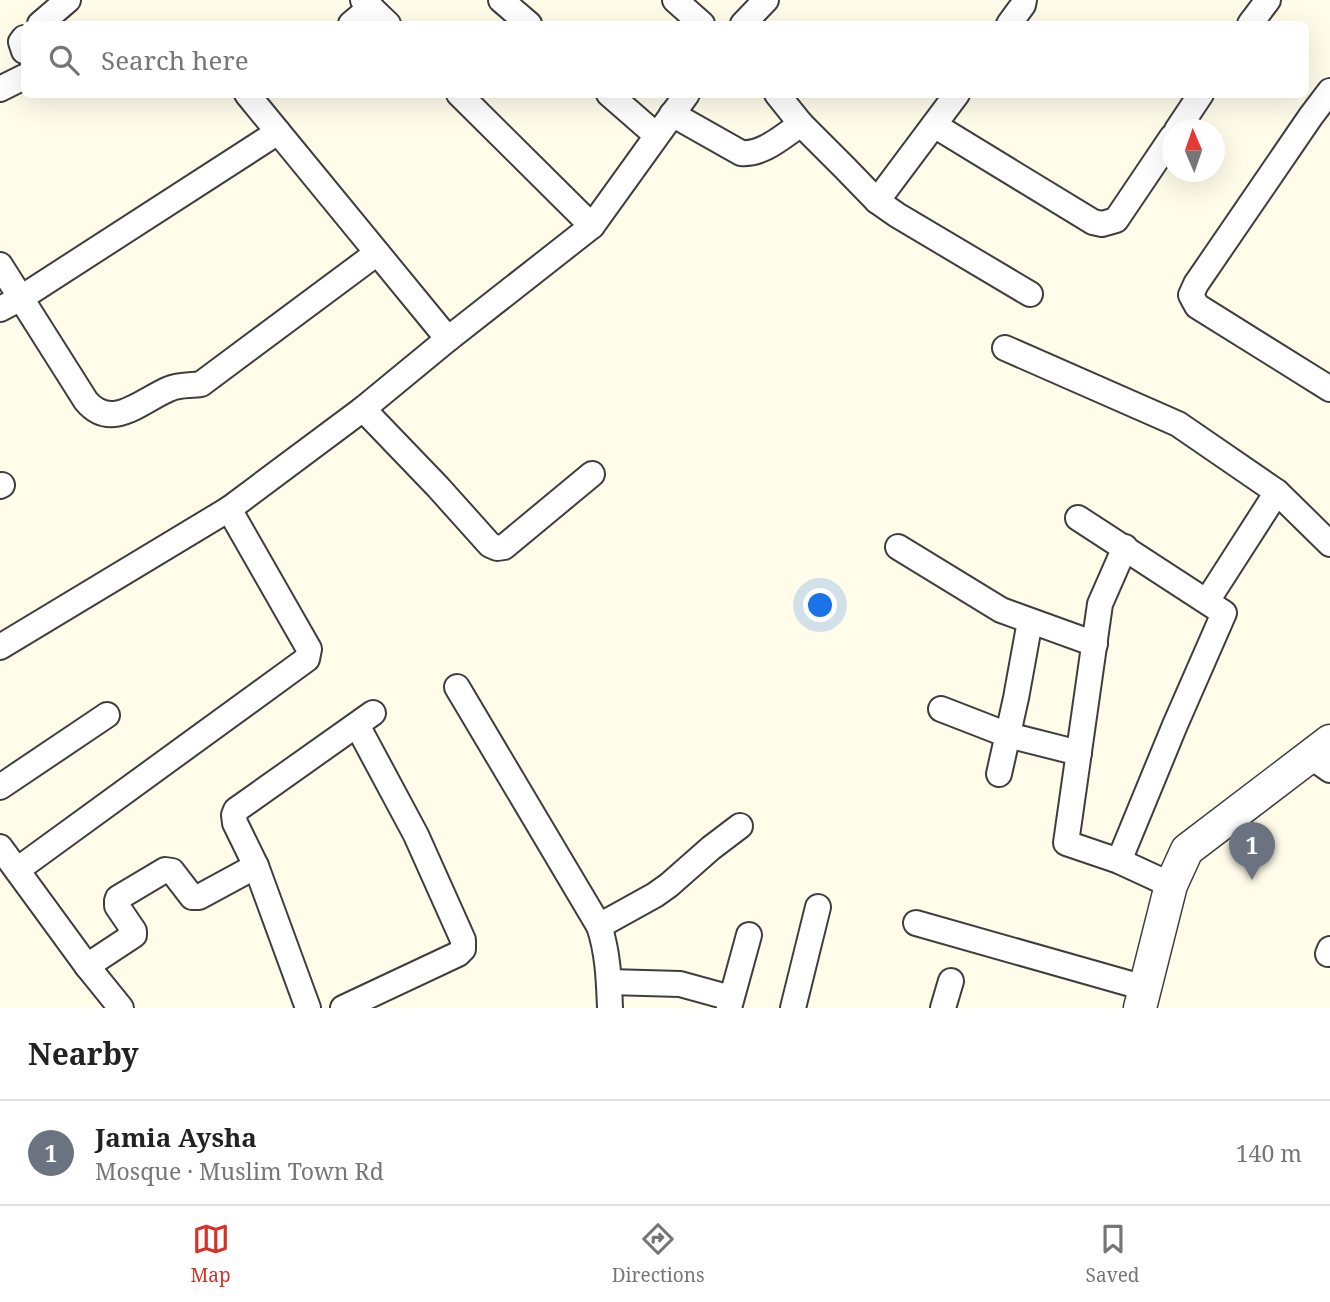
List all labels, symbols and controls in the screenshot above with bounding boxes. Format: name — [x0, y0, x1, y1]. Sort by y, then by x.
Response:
search box — [21, 21, 1309, 98]
icon: search — [45, 41, 83, 79]
text: Search here — [101, 42, 249, 78]
north arrow — [1162, 119, 1225, 182]
your location — [803, 588, 837, 622]
pin: 1 — [1229, 822, 1275, 880]
text: Nearby — [28, 1033, 139, 1074]
text: Jamia Aysha — [95, 1119, 257, 1155]
text: 1 — [45, 1137, 58, 1169]
text: 140 m — [1236, 1137, 1302, 1169]
text: Mosque · Muslim Town Rd — [95, 1155, 384, 1187]
tab: Map — [191, 1220, 231, 1288]
tab: Directions — [612, 1220, 705, 1288]
tab: Saved — [1086, 1220, 1139, 1288]

